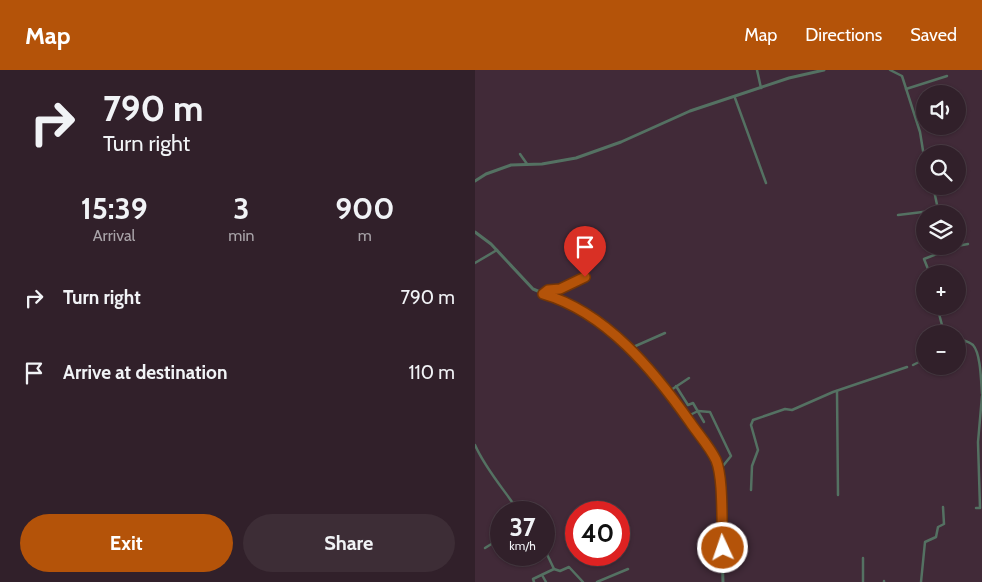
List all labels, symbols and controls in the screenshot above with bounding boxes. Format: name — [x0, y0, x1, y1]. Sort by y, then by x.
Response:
text: Map — [25, 21, 71, 50]
text: Map — [744, 24, 777, 46]
text: Directions — [805, 24, 882, 46]
text: Saved — [910, 24, 957, 46]
map controls — [916, 85, 966, 375]
button: sound — [916, 85, 966, 135]
text: 790 m — [103, 87, 204, 130]
icon: right — [20, 90, 85, 155]
text: Turn right — [103, 130, 190, 157]
button: search — [916, 145, 966, 195]
text: 15:39 — [81, 190, 148, 227]
text: 3 — [233, 190, 249, 227]
text: 900 — [335, 190, 394, 227]
button: layers — [916, 205, 966, 255]
text: Arrival — [93, 226, 135, 245]
text: min — [228, 226, 255, 245]
text: m — [358, 226, 372, 245]
pin — [564, 226, 606, 277]
icon: arrive — [571, 233, 599, 261]
button: + — [916, 265, 966, 315]
icon: right — [20, 284, 48, 312]
text: Turn right — [63, 286, 141, 309]
text: 790 m — [400, 286, 455, 309]
button: − — [916, 325, 966, 375]
icon: arrive — [20, 359, 48, 387]
text: Arrive at destination — [63, 361, 227, 384]
text: 110 m — [408, 361, 455, 384]
speed limit sign: 40 — [565, 501, 630, 566]
text: 37 — [509, 512, 536, 542]
button: Exit — [20, 514, 233, 572]
button: Share — [243, 514, 455, 572]
position arrow — [696, 521, 748, 573]
text: km/h — [509, 538, 536, 553]

